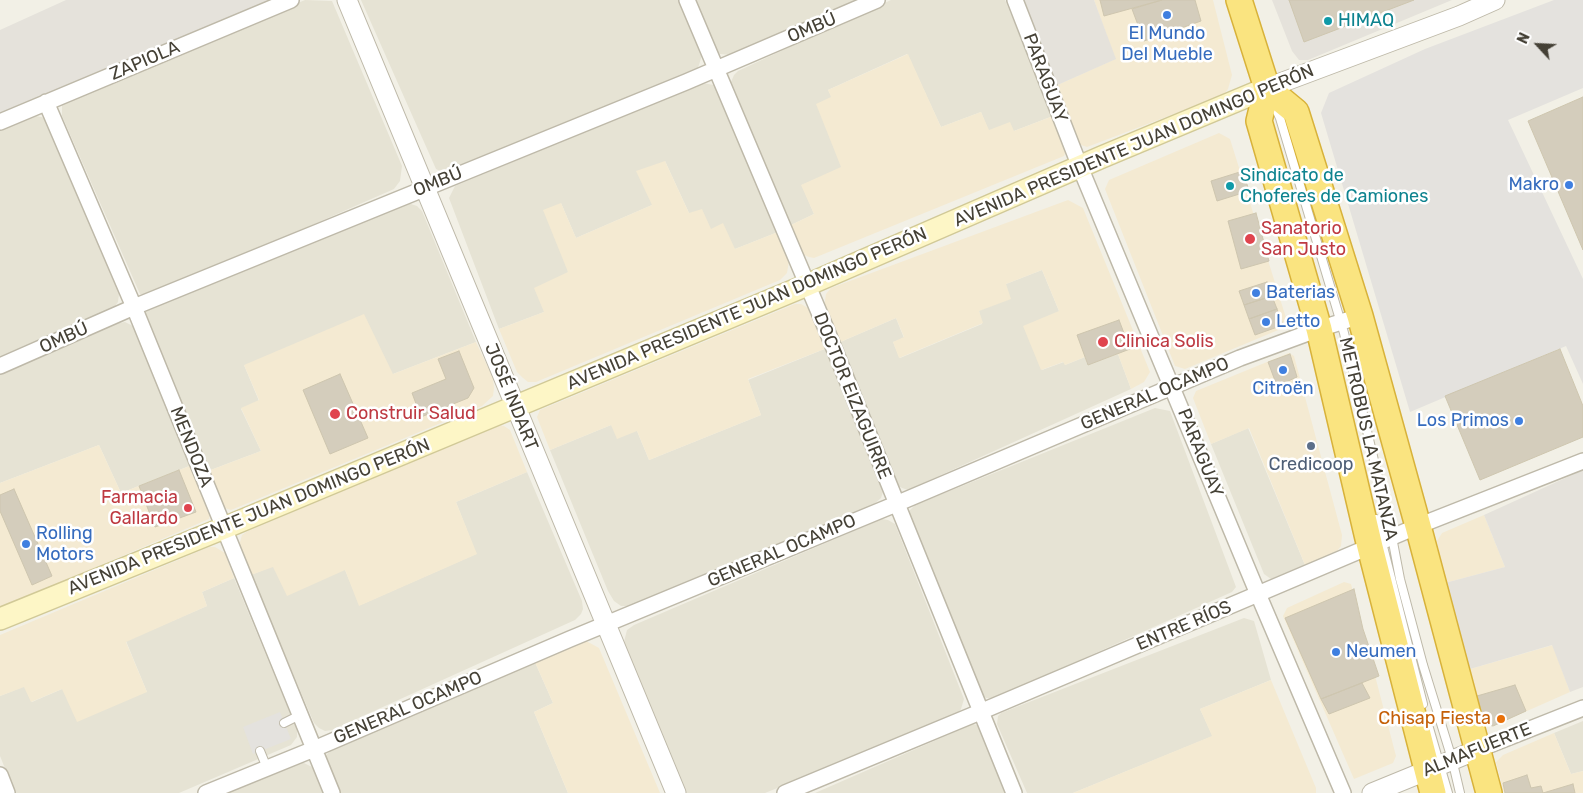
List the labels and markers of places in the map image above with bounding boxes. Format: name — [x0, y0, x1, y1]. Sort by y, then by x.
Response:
marker: El Mundo Del Mueble — [1161, 9, 1173, 21]
place label: HIMAQ — [1338, 10, 1394, 32]
marker: HIMAQ — [1322, 15, 1334, 27]
place label: El Mundo Del Mueble — [1121, 23, 1213, 66]
place label: Sindicato de Choferes de Camiones — [1240, 165, 1428, 208]
place label: Makro — [1508, 174, 1559, 196]
marker: Makro — [1563, 179, 1575, 191]
marker: Sindicato de Choferes de Camiones — [1224, 180, 1236, 192]
place label: Sanatorio San Justo — [1261, 218, 1346, 260]
marker: Sanatorio San Justo — [1243, 232, 1257, 246]
place label: Baterias — [1266, 282, 1335, 304]
marker: Baterias — [1250, 287, 1262, 299]
place label: Letto — [1276, 311, 1320, 333]
marker: Letto — [1260, 316, 1272, 328]
place label: Clinica Solis — [1114, 331, 1214, 353]
marker: Clinica Solis — [1096, 335, 1110, 349]
marker: Citroën — [1277, 364, 1289, 376]
place label: Citroën — [1252, 378, 1314, 400]
place label: Construir Salud — [346, 403, 476, 425]
marker: Construir Salud — [328, 407, 342, 421]
place label: Los Primos — [1417, 410, 1509, 432]
marker: Los Primos — [1513, 415, 1525, 427]
marker: Credicoop — [1305, 440, 1317, 452]
place label: Credicoop — [1268, 454, 1354, 476]
place label: Farmacia Gallardo — [101, 487, 178, 530]
marker: Farmacia Gallardo — [182, 502, 194, 514]
place label: Rolling Motors — [36, 523, 94, 566]
marker: Rolling Motors — [20, 538, 32, 550]
place label: Neumen — [1346, 641, 1416, 663]
marker: Neumen — [1330, 646, 1342, 658]
place label: Chisap Fiesta — [1378, 708, 1491, 730]
marker: Chisap Fiesta — [1495, 713, 1507, 725]

